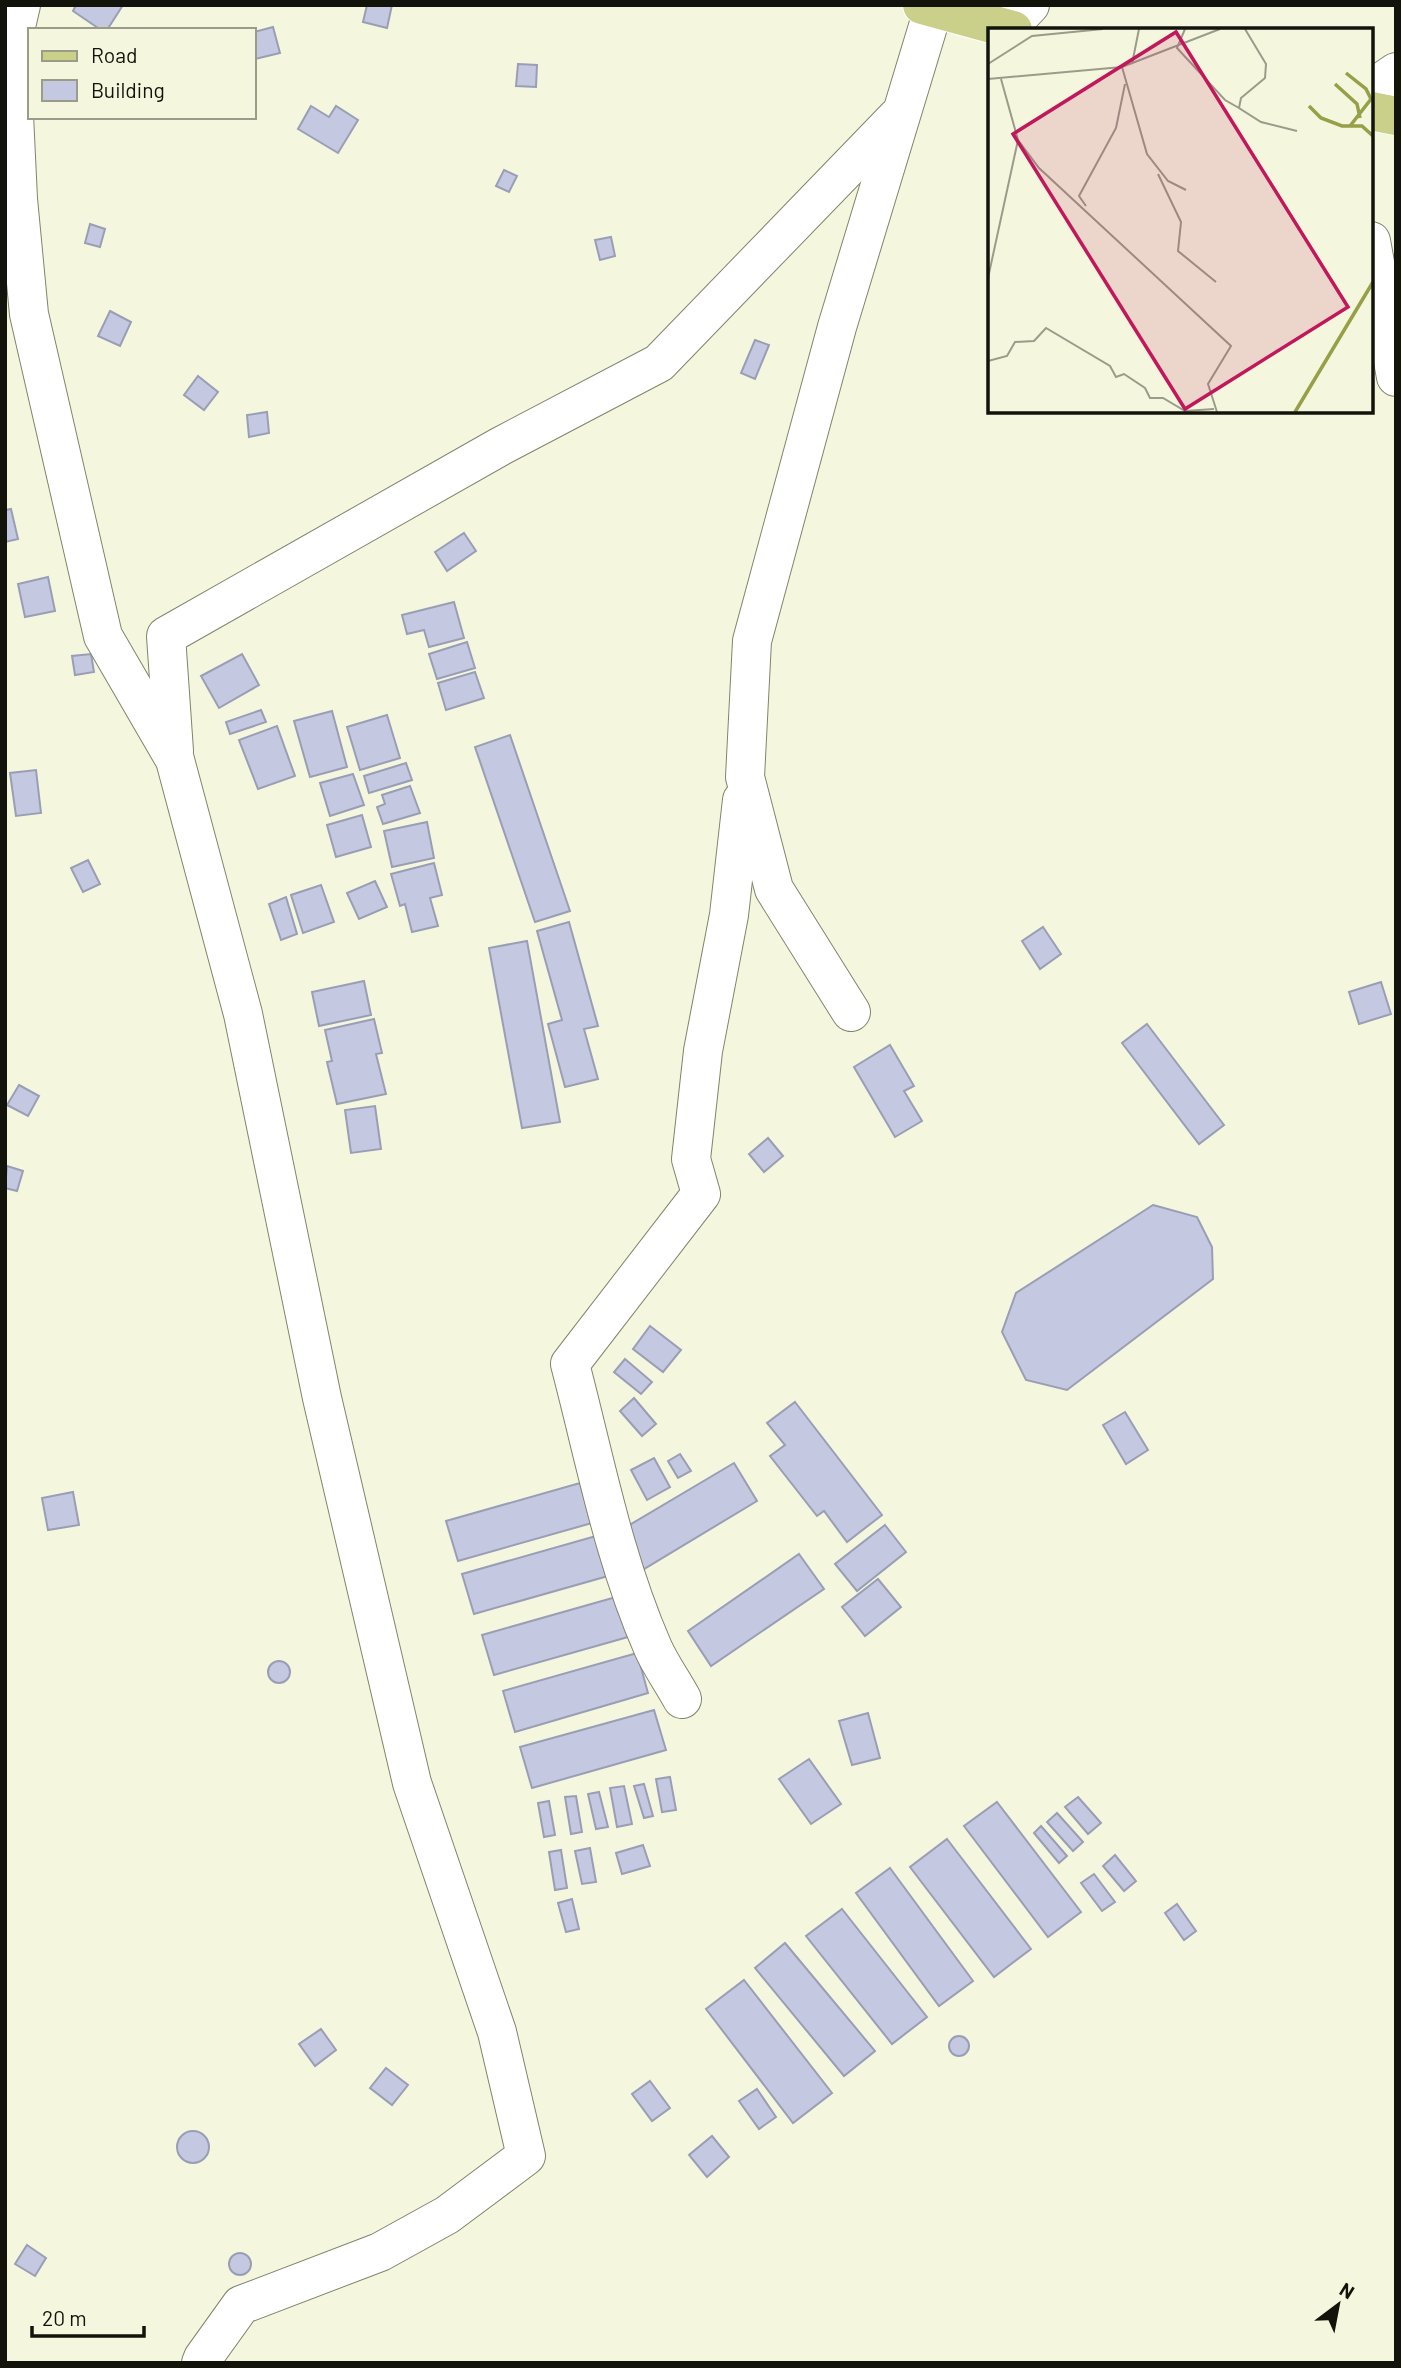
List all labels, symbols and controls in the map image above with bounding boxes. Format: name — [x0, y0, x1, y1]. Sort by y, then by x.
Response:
legend — [28, 28, 256, 119]
inset map — [988, 28, 1373, 413]
text: Road — [91, 42, 137, 67]
text: Building — [91, 77, 165, 102]
north arrow — [1303, 2270, 1373, 2340]
text: N — [1336, 2277, 1359, 2303]
scale bar — [32, 2294, 144, 2338]
text: 20 m — [42, 2305, 87, 2330]

